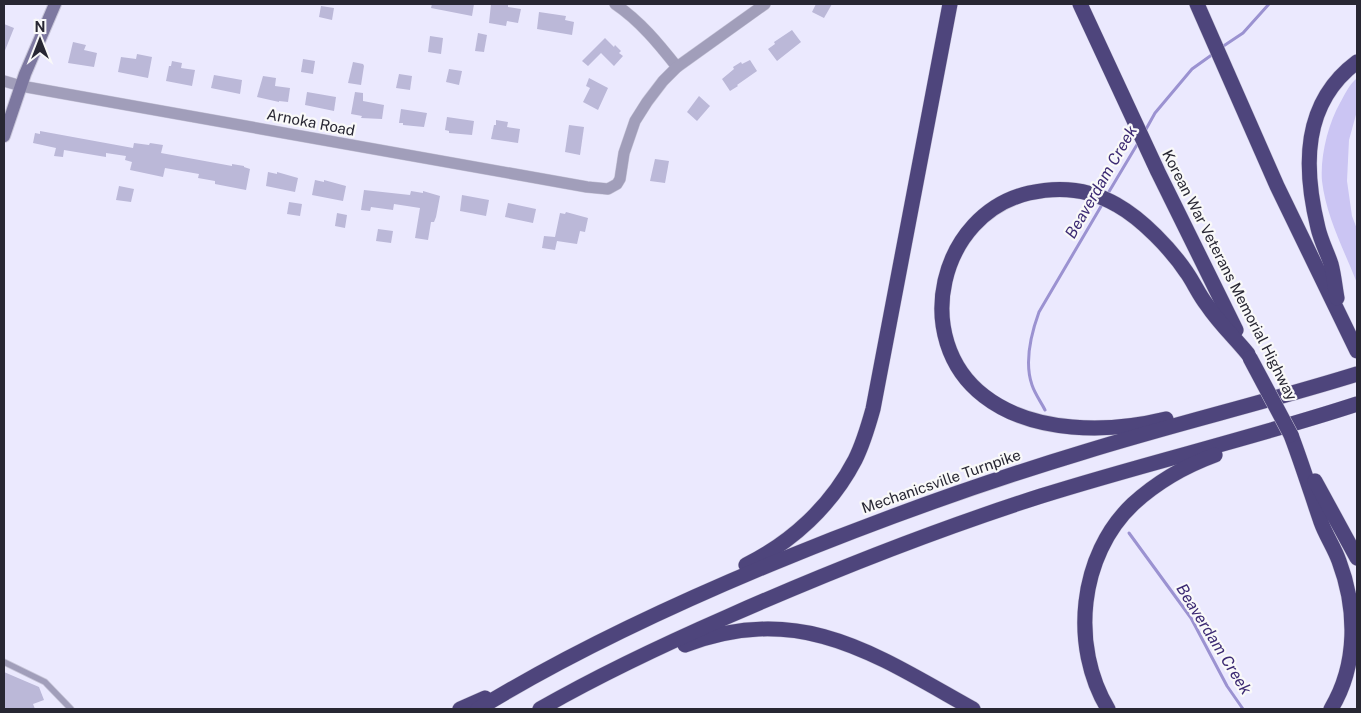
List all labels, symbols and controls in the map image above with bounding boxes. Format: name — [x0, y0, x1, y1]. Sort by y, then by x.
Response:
north arrow — [15, 15, 65, 65]
text: N — [35, 19, 45, 35]
street label: Arnoka Road — [266, 105, 356, 139]
water label: Beaverdam Creek — [1061, 122, 1141, 242]
street label: Korean War Veterans Memorial Highway — [1159, 147, 1301, 403]
street label: Mechanicsville Turnpike — [859, 446, 1023, 516]
water label: Beaverdam Creek — [1172, 580, 1256, 698]

